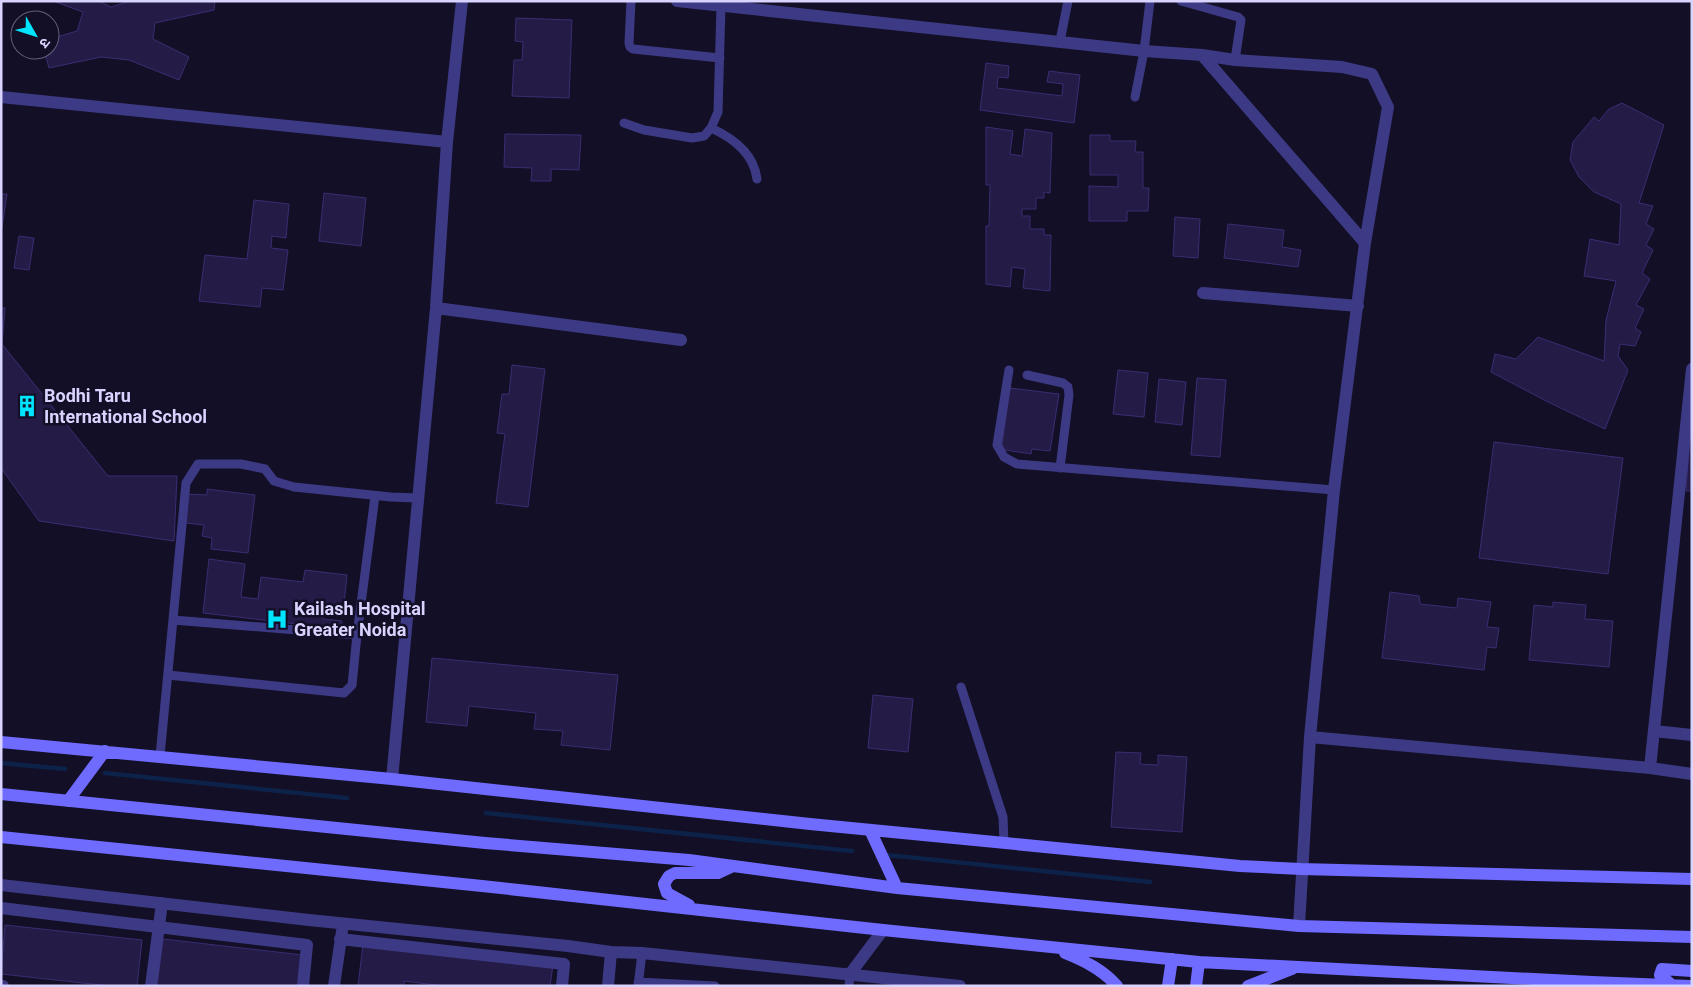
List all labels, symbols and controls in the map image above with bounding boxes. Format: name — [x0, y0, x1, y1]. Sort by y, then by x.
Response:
north arrow — [10, 10, 60, 60]
text: उ — [36, 35, 54, 52]
place label: Bodhi Taru International School — [44, 385, 207, 427]
building icon: Bodhi Taru International School — [14, 393, 40, 419]
place label: Kailash Hospital Greater Noida — [294, 598, 426, 640]
hospital icon: Kailash Hospital Greater Noida — [264, 606, 290, 632]

